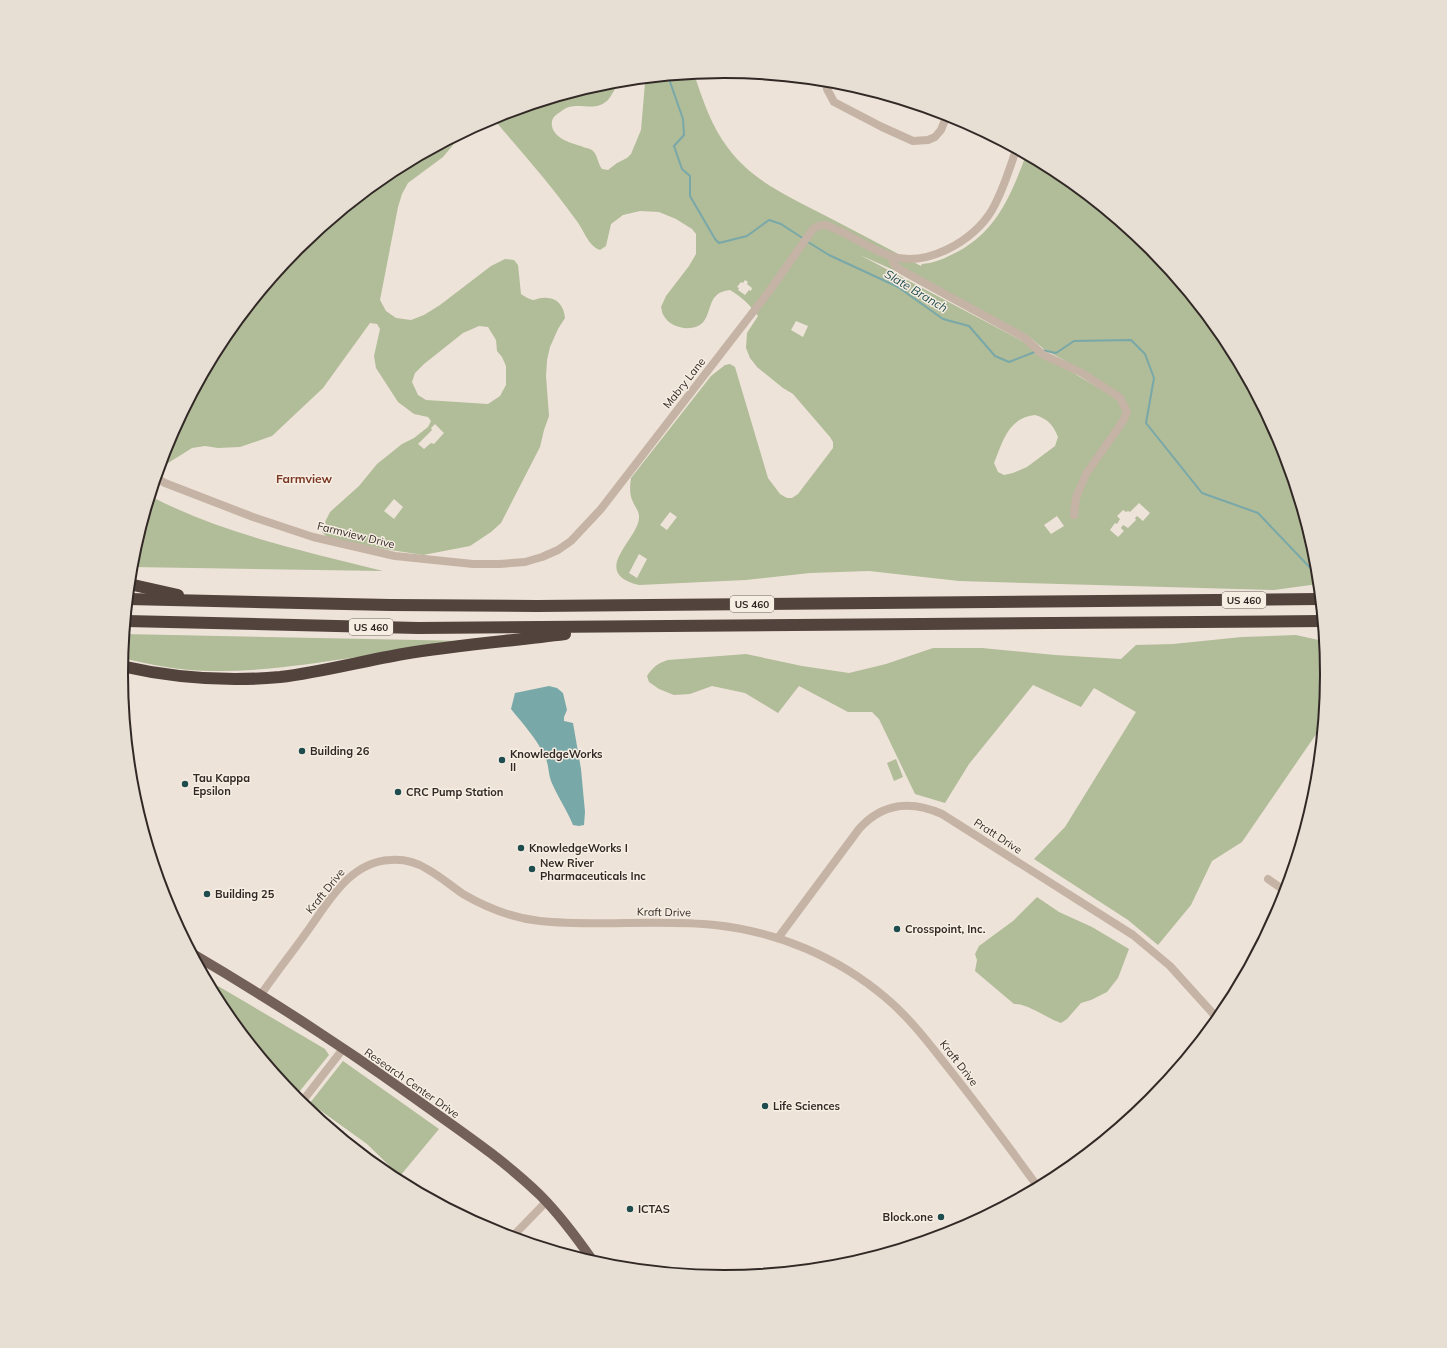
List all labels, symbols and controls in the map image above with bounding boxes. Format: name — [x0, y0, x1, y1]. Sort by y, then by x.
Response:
water label: Slate Branch — [882, 266, 951, 315]
street label: Mabry Lane — [660, 355, 708, 411]
district label: Farmview — [276, 471, 333, 486]
street label: Farmview Drive — [316, 519, 396, 551]
road number: US 460 — [1222, 592, 1266, 608]
road number: US 460 — [730, 596, 774, 612]
road number: US 460 — [349, 619, 393, 635]
place label: Building 26 — [310, 744, 370, 758]
marker: Building 26 — [297, 746, 307, 756]
place label: KnowledgeWorks II — [510, 747, 603, 774]
marker: KnowledgeWorks II — [497, 755, 507, 765]
place label: Tau Kappa Epsilon — [193, 771, 250, 798]
marker: Tau Kappa Epsilon — [180, 779, 190, 789]
place label: CRC Pump Station — [406, 785, 503, 799]
marker: CRC Pump Station — [393, 787, 403, 797]
street label: Pratt Drive — [971, 815, 1025, 857]
place label: KnowledgeWorks I — [529, 841, 628, 855]
marker: KnowledgeWorks I — [516, 843, 526, 853]
place label: New River Pharmaceuticals Inc — [540, 856, 646, 883]
marker: New River Pharmaceuticals Inc — [527, 864, 537, 874]
street label: Kraft Drive — [302, 865, 348, 916]
place label: Building 25 — [215, 887, 275, 901]
marker: Building 25 — [202, 889, 212, 899]
street label: Kraft Drive — [637, 905, 691, 919]
place label: Crosspoint, Inc. — [905, 922, 986, 936]
marker: Crosspoint, Inc. — [892, 924, 902, 934]
street label: Kraft Drive — [937, 1037, 981, 1089]
street label: Research Center Drive — [362, 1045, 462, 1121]
place label: Life Sciences — [773, 1099, 841, 1113]
marker: Life Sciences — [760, 1101, 770, 1111]
place label: ICTAS — [638, 1202, 670, 1216]
marker: ICTAS — [625, 1204, 635, 1214]
place label: Block.one — [883, 1210, 933, 1224]
marker: Block.one — [936, 1212, 946, 1222]

